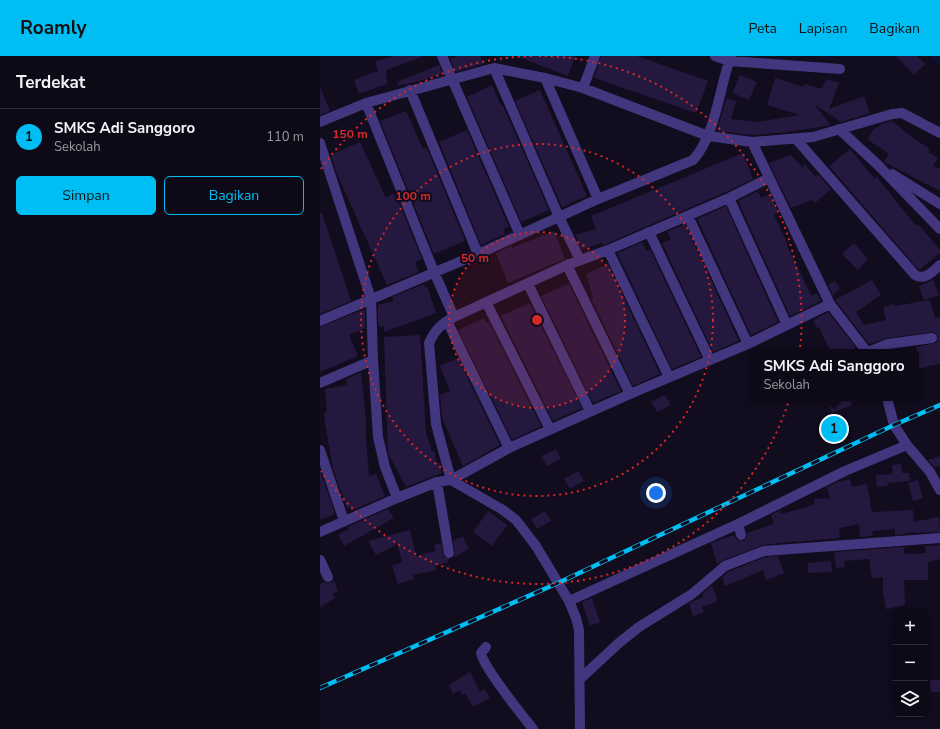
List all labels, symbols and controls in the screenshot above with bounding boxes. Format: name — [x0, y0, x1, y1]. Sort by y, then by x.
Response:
text: Roamly — [20, 15, 87, 41]
text: Peta — [749, 19, 777, 38]
text: Lapisan — [799, 19, 847, 38]
text: Bagikan — [869, 19, 920, 38]
text: Terdekat — [16, 71, 85, 94]
text: SMKS Adi Sanggoro — [54, 118, 195, 138]
text: 150 m — [332, 126, 368, 142]
text: 1 — [25, 128, 33, 146]
text: 110 m — [266, 128, 304, 146]
text: Sekolah — [54, 138, 101, 156]
button: Simpan — [16, 176, 156, 215]
button: Bagikan — [164, 176, 304, 215]
text: 100 m — [395, 188, 431, 204]
text: 50 m — [461, 250, 489, 266]
centre of rings — [530, 313, 544, 327]
popup — [749, 349, 919, 401]
text: SMKS Adi Sanggoro — [763, 356, 905, 376]
text: Sekolah — [763, 376, 810, 394]
pin: 1 — [821, 414, 847, 444]
your location — [646, 483, 666, 503]
map controls — [892, 609, 928, 717]
button: + — [892, 609, 928, 645]
button: − — [892, 645, 928, 681]
button: layers — [892, 681, 928, 717]

